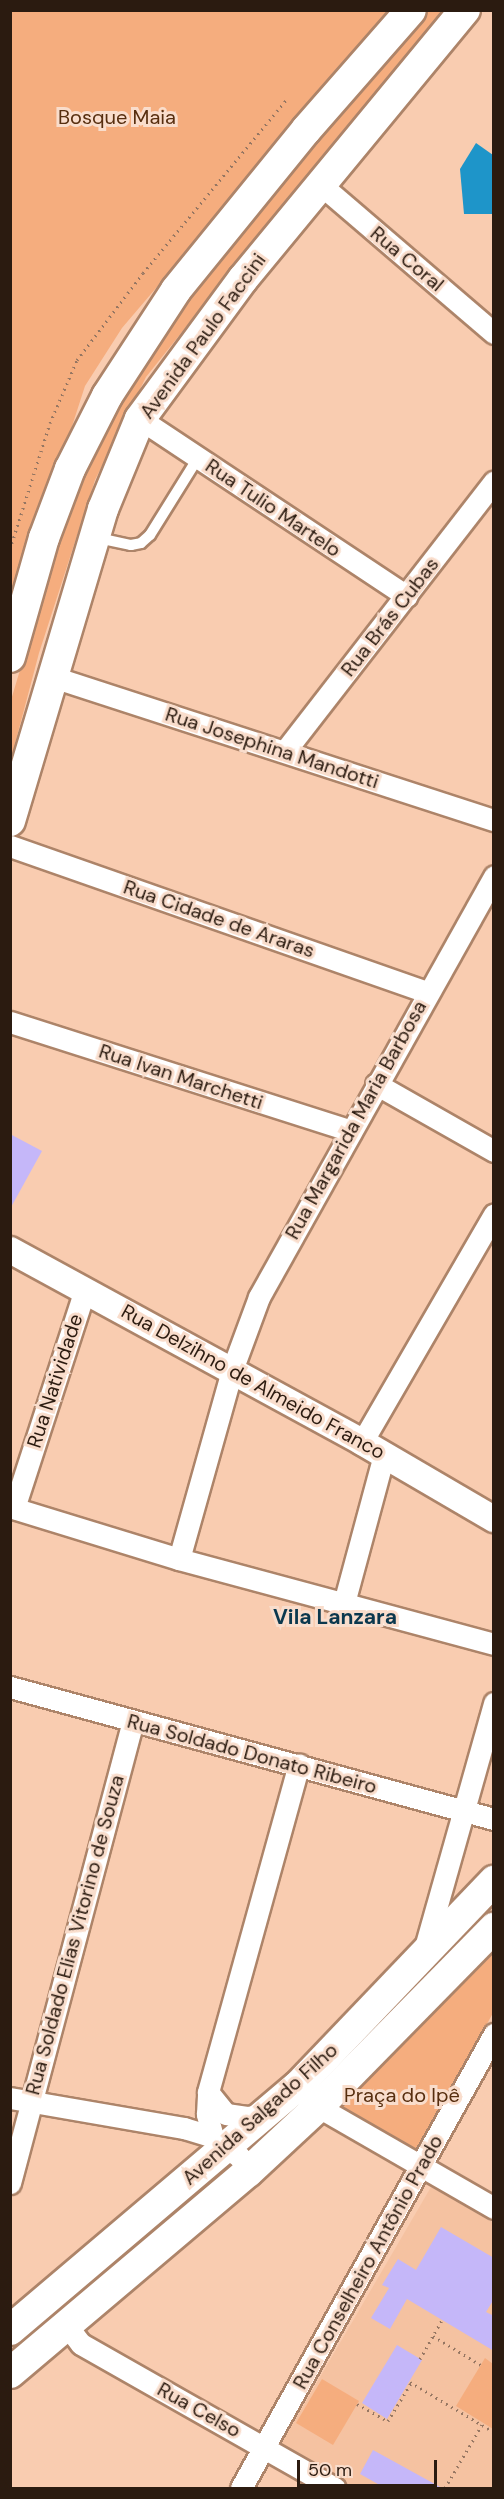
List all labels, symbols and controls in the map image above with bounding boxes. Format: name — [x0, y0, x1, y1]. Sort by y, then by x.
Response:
park label: Bosque Maia — [58, 105, 176, 129]
street label: Rua Coral — [365, 221, 449, 297]
street label: Avenida Paulo Faccini — [135, 249, 271, 423]
street label: Rua Tulio Martelo — [201, 454, 345, 562]
street label: Rua Brás Cubas — [336, 553, 444, 681]
street label: Rua Josephina Mandotti — [162, 702, 382, 794]
street label: Rua Cidade de Araras — [120, 875, 318, 963]
street label: Rua Margarida Maria Barbosa — [280, 996, 432, 1244]
street label: Rua Ivan Marchetti — [96, 1039, 266, 1115]
street label: Rua Delzihno de Almeido Franco — [117, 1299, 389, 1465]
street label: Rua Natividade — [22, 1311, 88, 1451]
district label: Vila Lanzara — [273, 1604, 397, 1630]
street label: Rua Soldado Donato Ribeiro — [125, 1709, 379, 1799]
street label: Rua Soldado Elias Vitorino de Souza — [21, 1772, 129, 2098]
street label: Avenida Salgado Filho — [177, 2038, 343, 2190]
park label: Praça do Ipê — [344, 2083, 460, 2107]
street label: Rua Conselheiro Antônio Prado — [288, 2131, 448, 2393]
street label: Rua Celso — [153, 2377, 245, 2443]
scale bar — [300, 2448, 440, 2486]
text: 50 m — [308, 2458, 352, 2482]

